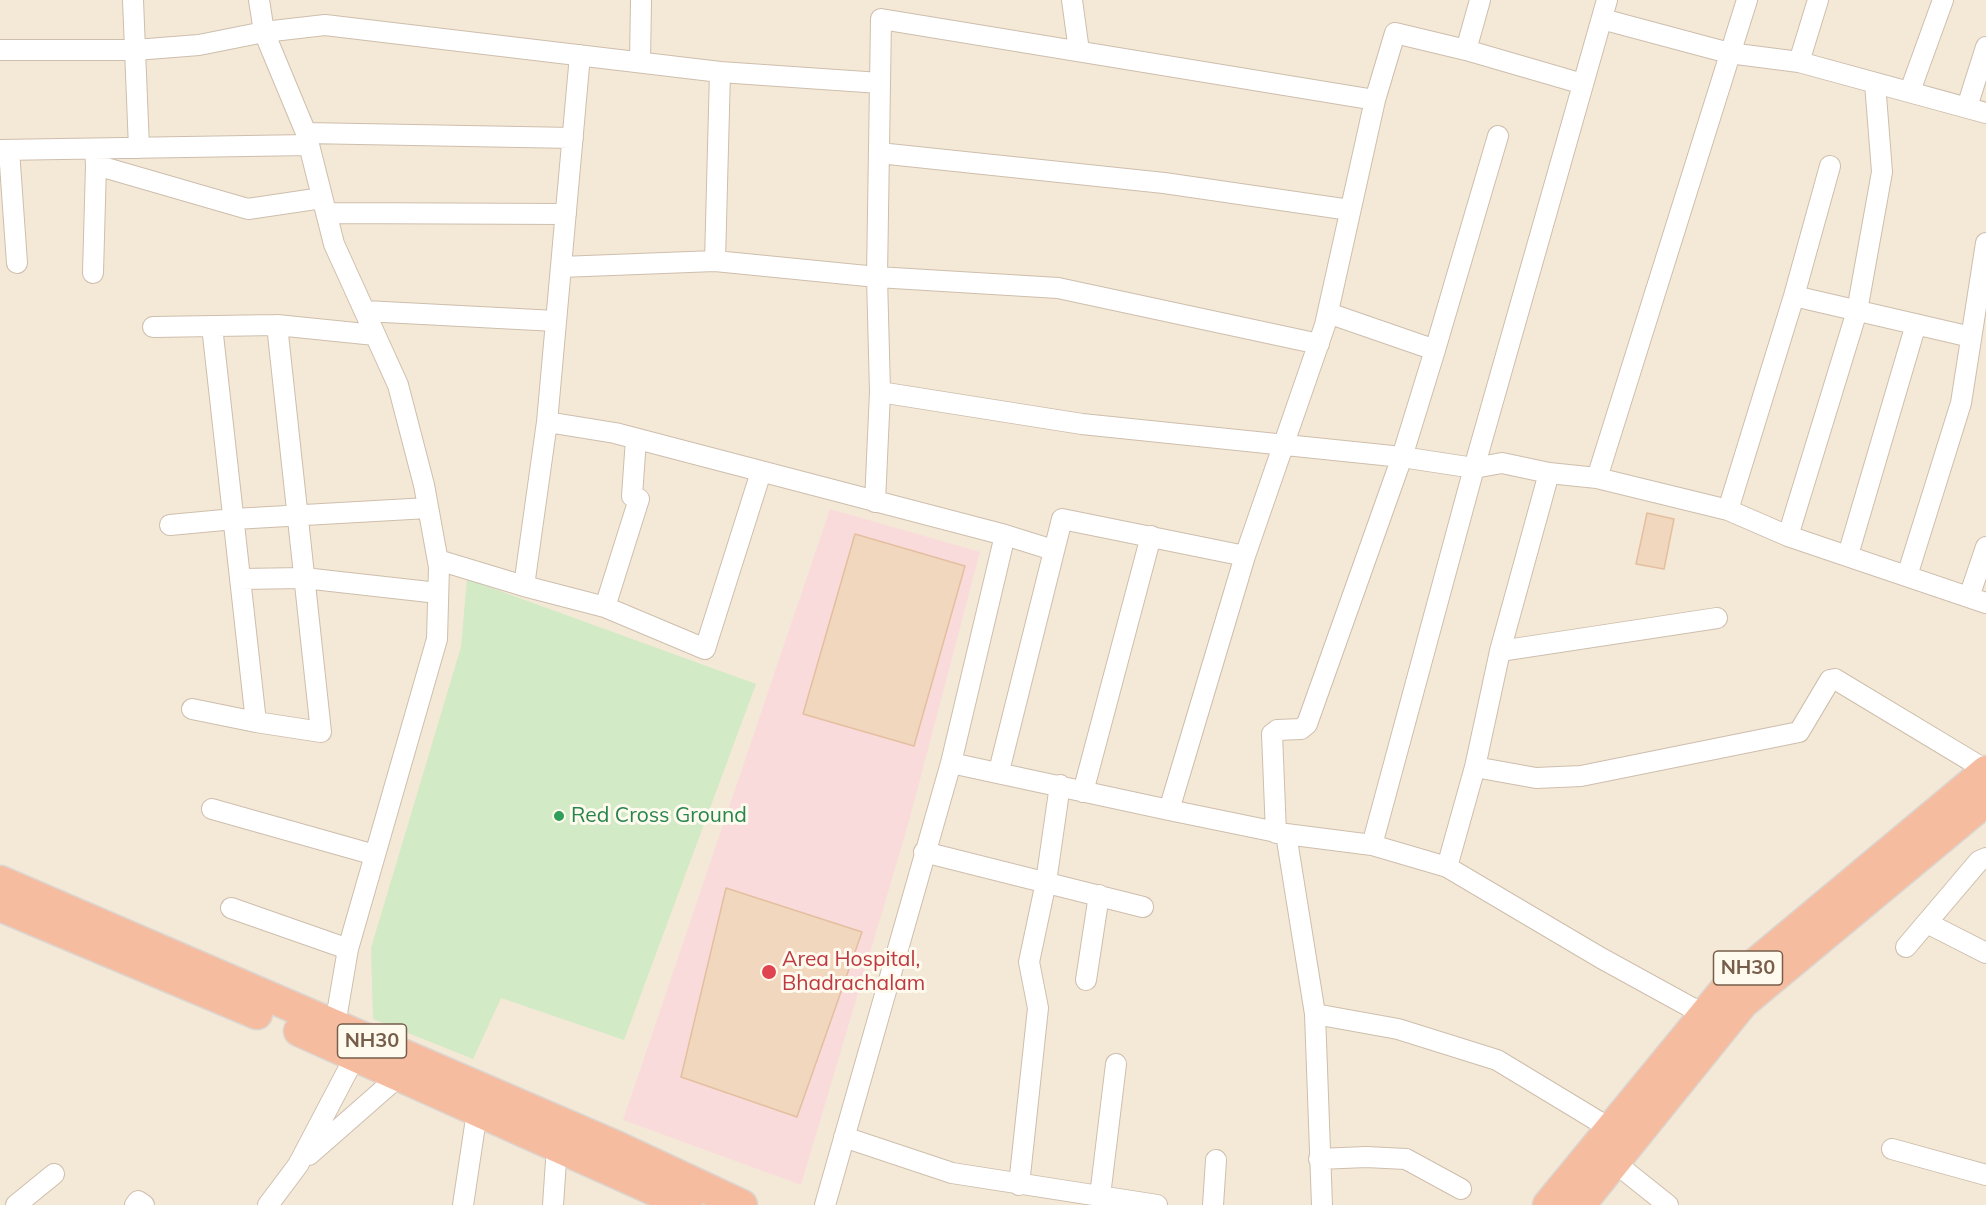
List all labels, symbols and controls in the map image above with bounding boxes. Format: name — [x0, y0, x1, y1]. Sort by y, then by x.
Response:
place label: Red Cross Ground — [571, 803, 747, 829]
marker: Red Cross Ground — [552, 809, 566, 823]
place label: Area Hospital, Bhadrachalam — [782, 947, 925, 997]
road number: NH30 — [1714, 951, 1782, 985]
marker: Area Hospital, Bhadrachalam — [760, 963, 778, 981]
road number: NH30 — [338, 1024, 406, 1058]

